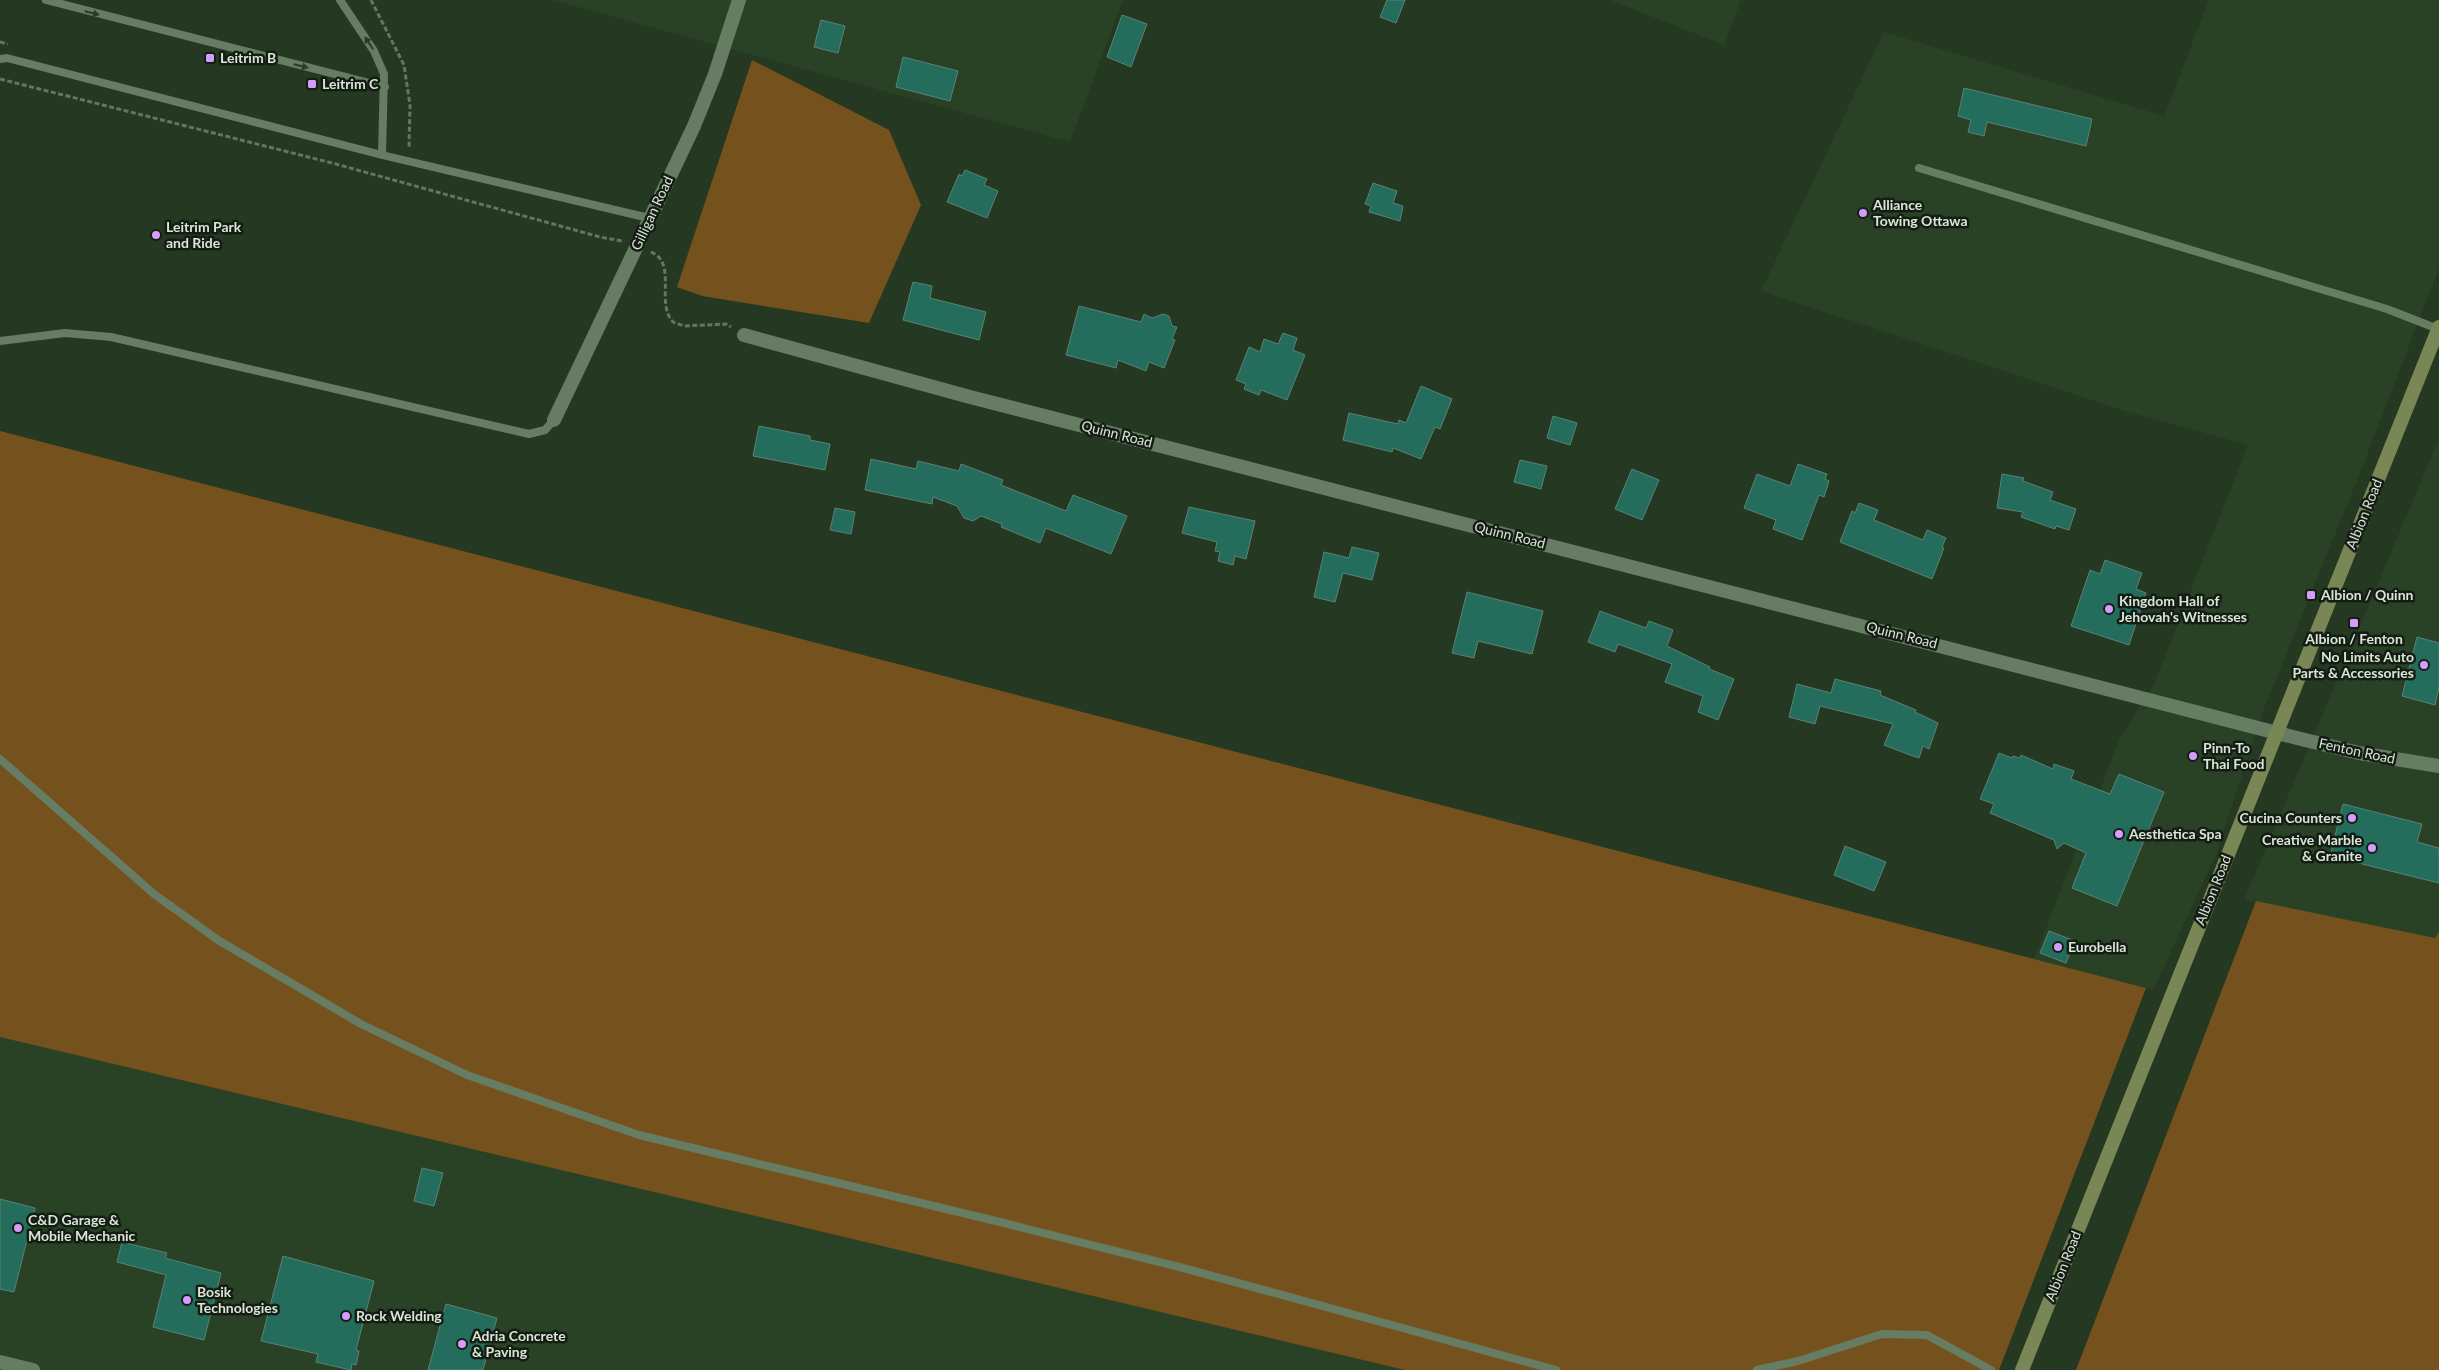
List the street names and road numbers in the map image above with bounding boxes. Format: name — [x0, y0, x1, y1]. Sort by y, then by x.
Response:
street label: Gilligan Road — [627, 173, 676, 253]
street label: Quinn Road — [1080, 416, 1154, 451]
street label: Albion Road — [2342, 476, 2385, 551]
street label: Quinn Road — [1473, 517, 1547, 552]
street label: Quinn Road — [1865, 617, 1939, 652]
street label: Fenton Road — [2317, 734, 2397, 767]
street label: Albion Road — [2191, 852, 2234, 927]
street label: Albion Road — [2041, 1228, 2084, 1303]

